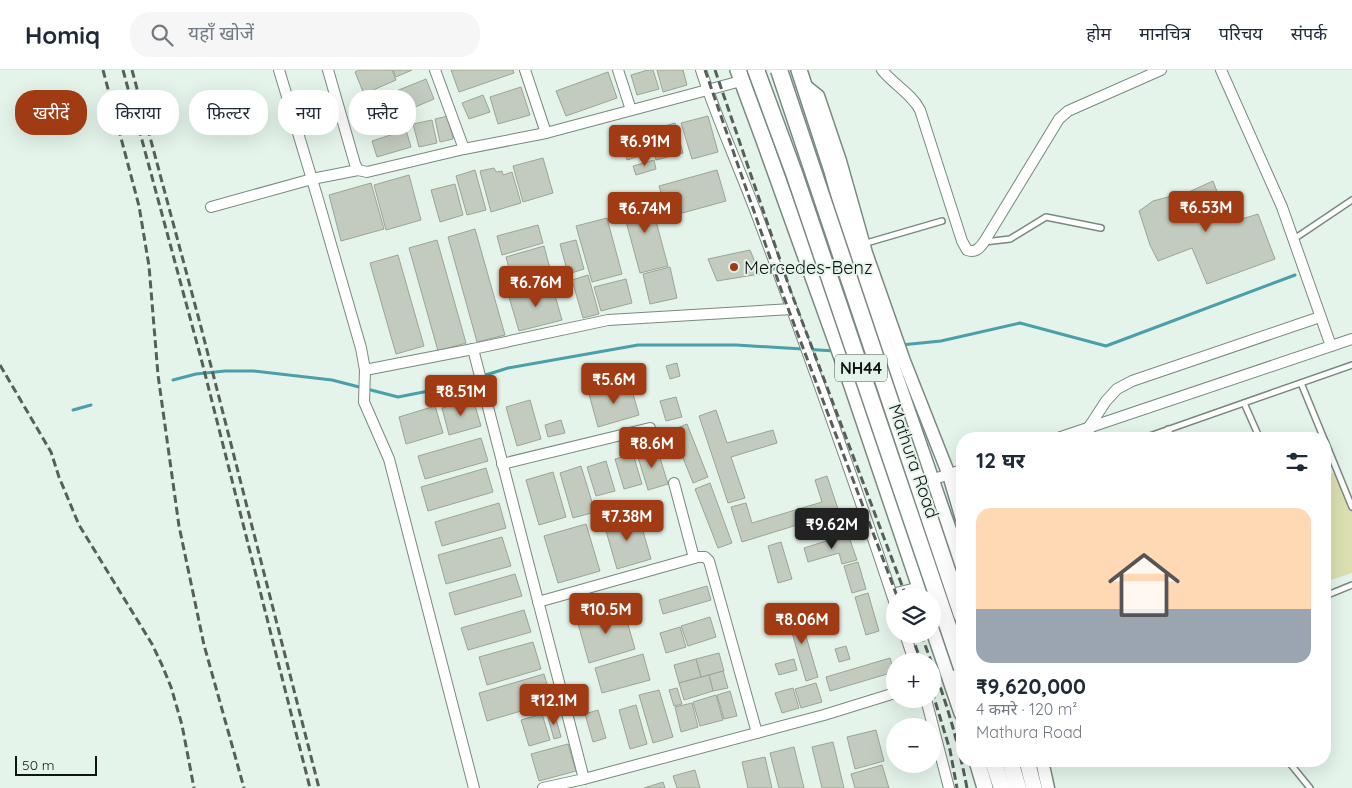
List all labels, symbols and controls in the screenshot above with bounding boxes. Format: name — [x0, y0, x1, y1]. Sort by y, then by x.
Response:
search box — [130, 12, 480, 57]
text: Homiq — [25, 20, 100, 50]
icon: search — [148, 21, 176, 49]
text: यहाँ खोजें — [188, 21, 254, 45]
text: होम — [1086, 22, 1111, 45]
text: मानचित्र — [1139, 22, 1191, 45]
text: परिचय — [1219, 22, 1263, 45]
text: संपर्क — [1291, 22, 1327, 45]
chip: खरीदें — [15, 90, 87, 135]
chip: किराया — [97, 90, 179, 135]
chip: फ़िल्टर — [189, 90, 268, 135]
chip: नया — [278, 90, 339, 135]
chip: फ़्लैट — [349, 90, 416, 135]
pin: ₹6.91M — [604, 124, 686, 167]
text: ₹6.91M — [620, 131, 670, 151]
pin: ₹6.53M — [1165, 190, 1247, 233]
pin: ₹6.74M — [604, 191, 686, 234]
text: ₹6.53M — [1180, 197, 1232, 217]
text: ₹6.74M — [619, 198, 671, 218]
place label: Mercedes-Benz — [744, 256, 873, 279]
marker: Mercedes-Benz — [728, 261, 740, 273]
pin: ₹6.76M — [495, 266, 577, 308]
text: ₹6.76M — [510, 272, 562, 292]
road number: NH44 — [835, 354, 887, 382]
pin: ₹5.6M — [579, 362, 649, 405]
text: ₹5.6M — [592, 369, 636, 389]
pin: ₹8.51M — [420, 374, 502, 417]
text: ₹8.51M — [436, 381, 486, 401]
street label: Mathura Road — [884, 401, 944, 521]
pin: ₹8.6M — [617, 426, 687, 469]
text: ₹8.6M — [630, 433, 674, 453]
text: 12 घर — [976, 447, 1025, 473]
icon: filters — [1283, 448, 1311, 476]
pin: ₹7.38M — [586, 500, 668, 542]
text: ₹7.38M — [602, 506, 652, 526]
pin: ₹9.62M — [791, 508, 873, 550]
text: ₹9.62M — [806, 514, 858, 534]
icon: home — [1099, 540, 1189, 630]
map controls — [886, 588, 941, 773]
button: layers — [886, 588, 941, 643]
pin: ₹10.5M — [565, 592, 647, 635]
text: ₹10.5M — [580, 599, 632, 619]
pin: ₹8.06M — [761, 602, 843, 645]
text: ₹8.06M — [775, 609, 829, 629]
button: + — [886, 653, 941, 708]
text: ₹9,620,000 — [976, 673, 1086, 699]
pin: ₹12.1M — [513, 684, 595, 726]
text: ₹12.1M — [531, 690, 577, 710]
text: 4 कमरे · 120 m² — [976, 699, 1077, 719]
button: − — [886, 718, 941, 773]
text: Mathura Road — [976, 722, 1082, 742]
scale bar — [15, 753, 98, 776]
text: 50 m — [22, 756, 55, 774]

